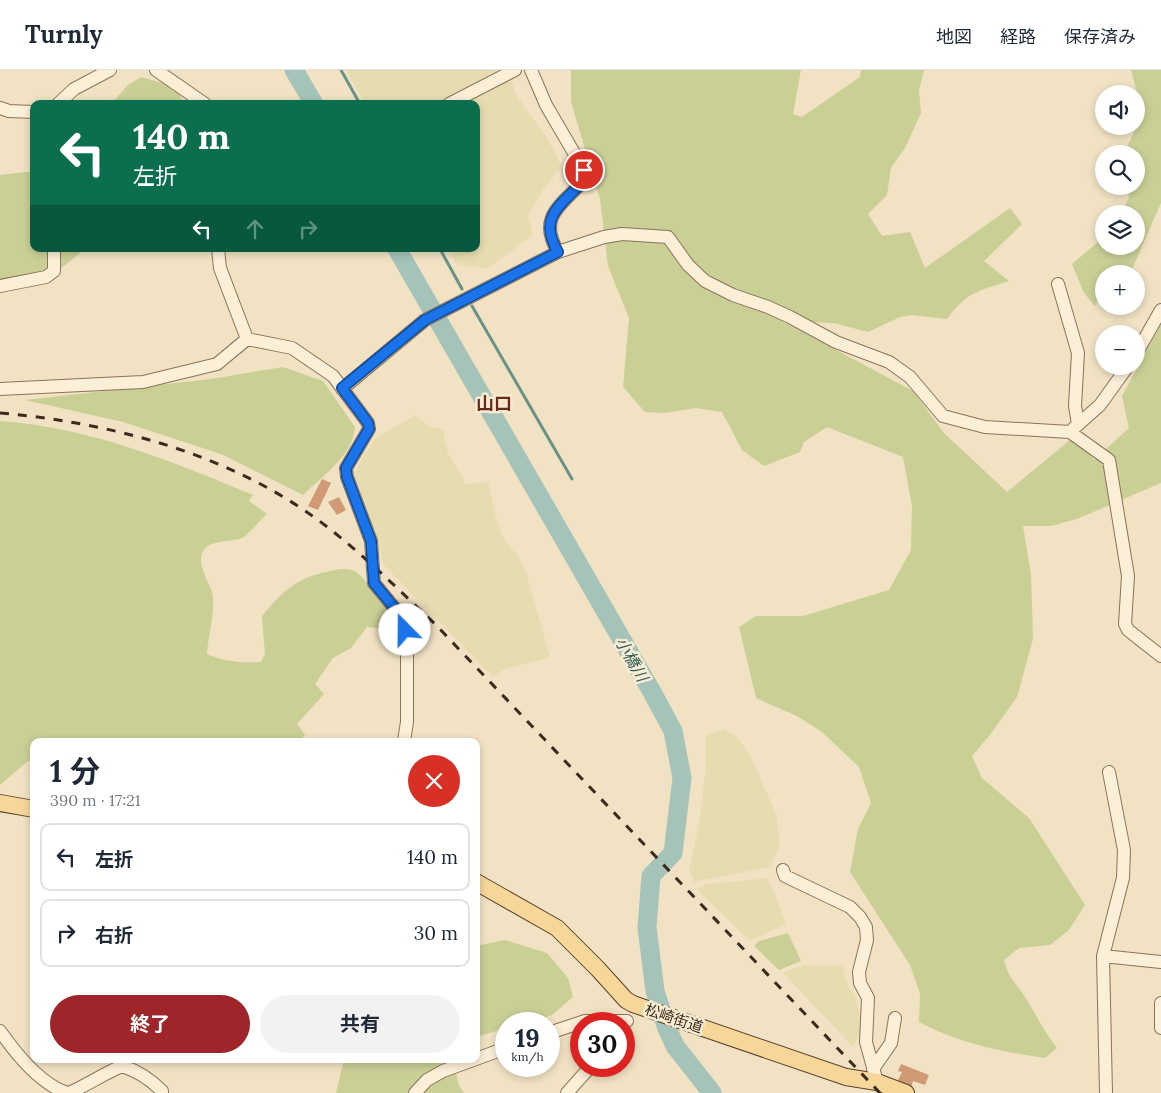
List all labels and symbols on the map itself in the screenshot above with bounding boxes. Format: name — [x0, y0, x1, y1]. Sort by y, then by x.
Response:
pin — [563, 149, 605, 191]
district label: 山口 — [476, 392, 512, 415]
position arrow — [378, 603, 430, 655]
water label: 小橋川 — [611, 633, 654, 687]
street label: 松崎街道 — [643, 999, 705, 1037]
speed limit sign: 30 — [570, 1012, 635, 1077]

